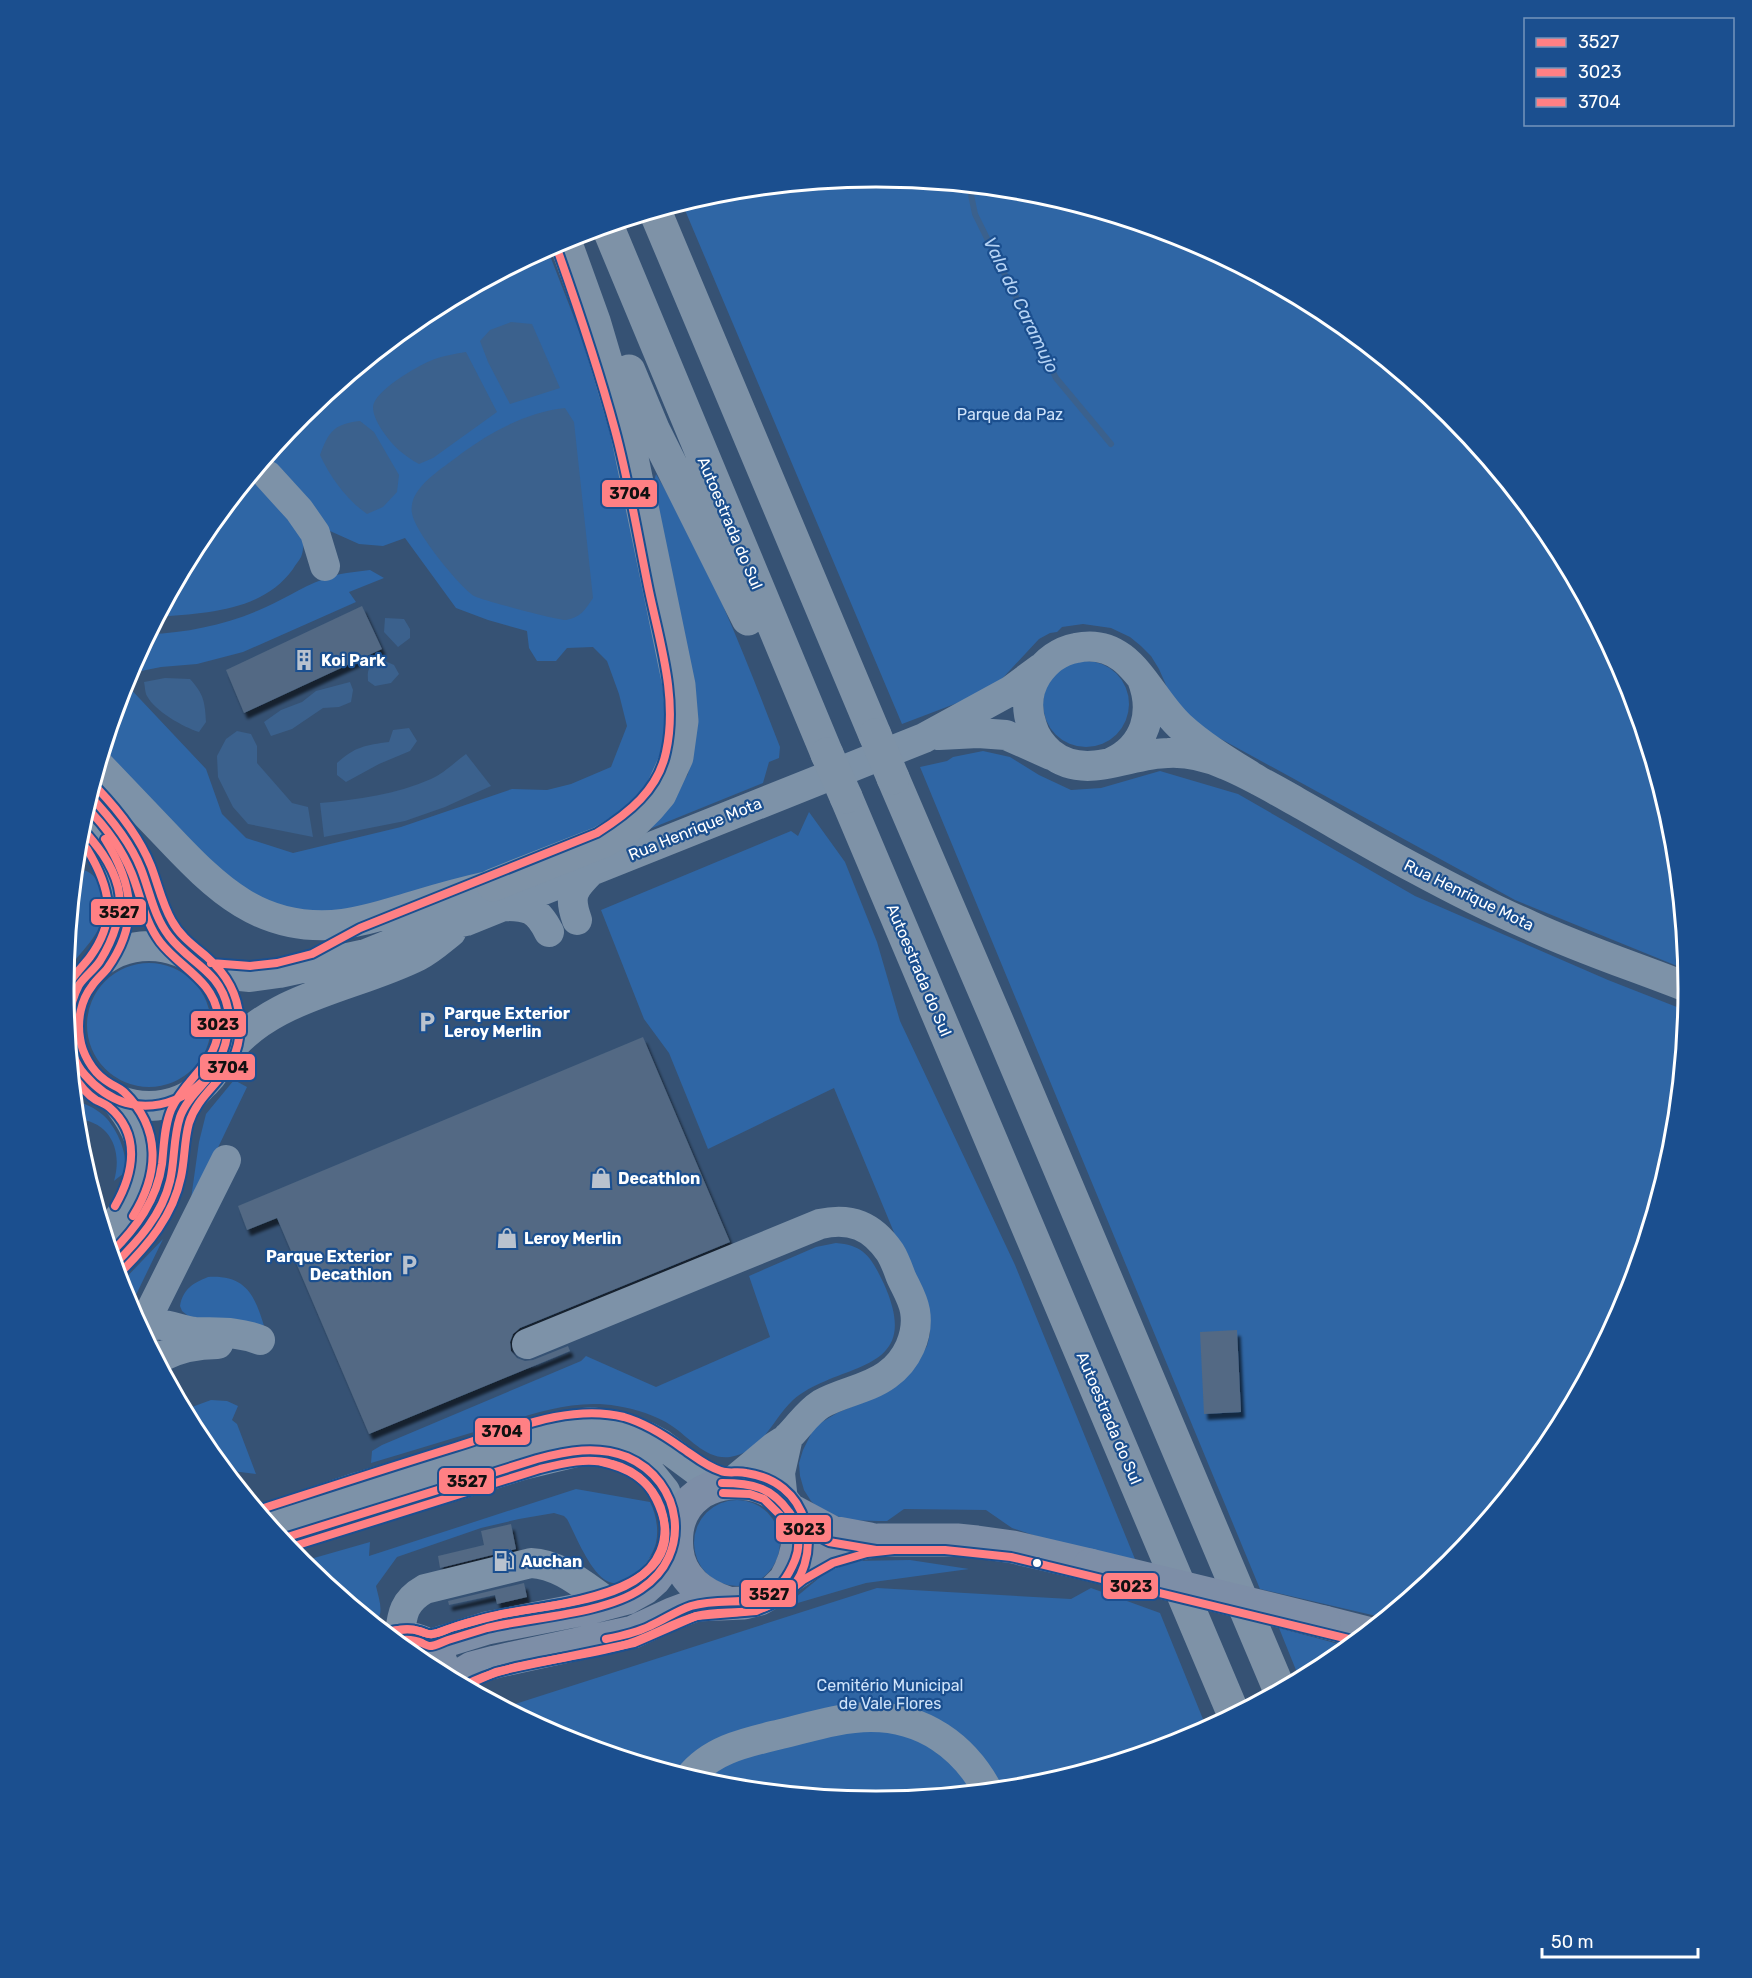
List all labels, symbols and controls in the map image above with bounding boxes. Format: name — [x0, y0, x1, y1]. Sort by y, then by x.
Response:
legend — [1524, 18, 1734, 126]
text: 3527 — [1578, 31, 1619, 53]
text: 3023 — [1578, 61, 1622, 83]
text: 3704 — [1578, 91, 1621, 113]
water label: Vala do Caramujo — [978, 233, 1064, 377]
park label: Parque da Paz — [957, 405, 1063, 424]
street label: Autoestrada do Sul — [693, 454, 767, 592]
line badge: 3704 — [601, 479, 658, 508]
text: 3704 — [609, 484, 651, 503]
building icon: Koi Park — [292, 648, 316, 672]
place label: Koi Park — [321, 651, 386, 670]
street label: Rua Henrique Mota — [626, 794, 764, 864]
street label: Rua Henrique Mota — [1401, 855, 1537, 935]
line badge: 3527 — [90, 898, 147, 926]
street label: Autoestrada do Sul — [882, 901, 956, 1039]
text: 3527 — [99, 903, 139, 922]
place label: Parque Exterior Leroy Merlin — [444, 1004, 571, 1041]
line badge: 3023 — [190, 1010, 247, 1038]
parking icon: Parque Exterior Leroy Merlin — [415, 1010, 439, 1034]
text: 3023 — [197, 1015, 239, 1034]
line badge: 3704 — [199, 1053, 256, 1081]
text: 3704 — [207, 1058, 249, 1077]
shop icon: Decathlon — [589, 1166, 613, 1190]
place label: Decathlon — [618, 1169, 700, 1188]
shop icon: Leroy Merlin — [495, 1226, 519, 1250]
place label: Leroy Merlin — [524, 1229, 622, 1248]
place label: Parque Exterior Decathlon — [266, 1247, 393, 1284]
parking icon: Parque Exterior Decathlon — [397, 1253, 421, 1277]
street label: Autoestrada do Sul — [1072, 1349, 1146, 1487]
line badge: 3704 — [474, 1417, 531, 1446]
text: 3704 — [481, 1422, 523, 1441]
line badge: 3527 — [438, 1467, 495, 1495]
text: 3527 — [447, 1472, 487, 1491]
line badge: 3023 — [775, 1514, 832, 1543]
text: 3023 — [783, 1520, 825, 1539]
fuel station icon: Auchan — [492, 1549, 516, 1573]
place label: Auchan — [521, 1552, 582, 1571]
unlabelled marker — [1031, 1557, 1043, 1569]
line badge: 3023 — [1102, 1572, 1159, 1600]
text: 3023 — [1110, 1577, 1152, 1596]
line badge: 3527 — [740, 1579, 797, 1608]
text: 3527 — [749, 1585, 789, 1604]
park label: Cemitério Municipal de Vale Flores — [817, 1676, 963, 1713]
scale bar — [1542, 1921, 1698, 1959]
text: 50 m — [1551, 1931, 1594, 1953]

